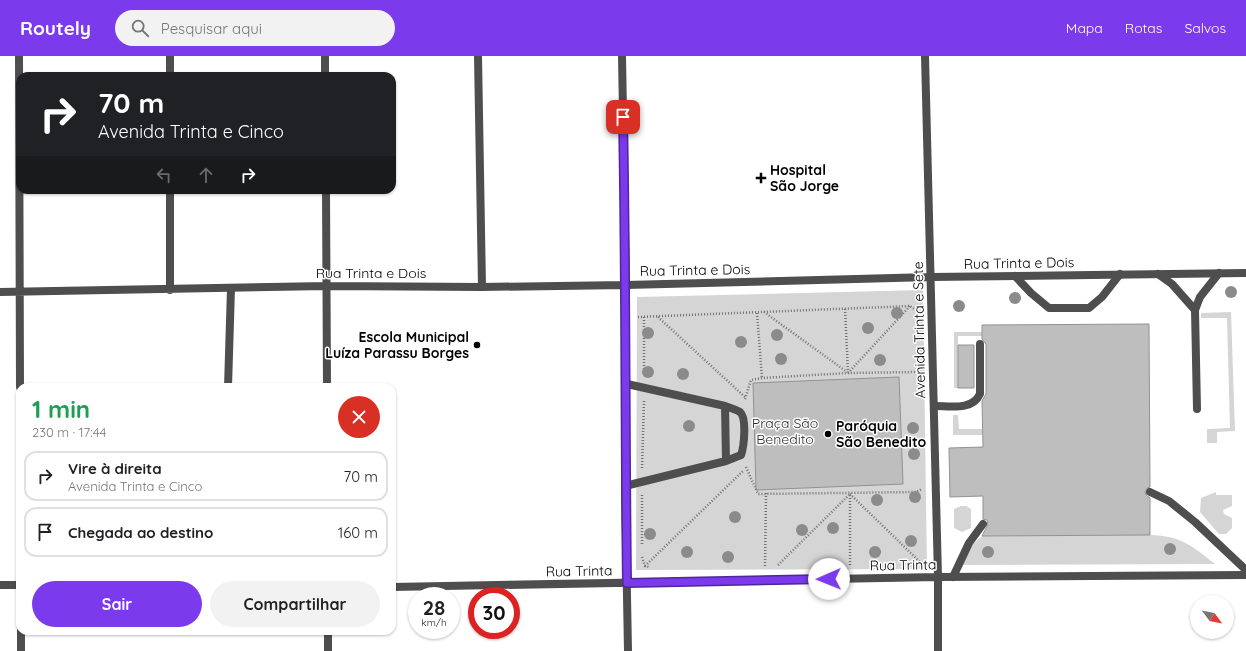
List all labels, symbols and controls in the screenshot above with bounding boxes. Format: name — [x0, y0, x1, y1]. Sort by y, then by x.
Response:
search box — [115, 10, 395, 46]
text: Routely — [20, 16, 91, 40]
icon: search — [129, 17, 151, 39]
text: Pesquisar aqui — [161, 19, 262, 38]
text: Mapa — [1066, 19, 1103, 37]
text: Rotas — [1125, 19, 1162, 37]
text: Salvos — [1184, 19, 1226, 37]
text: 70 m — [98, 85, 164, 120]
icon: right — [32, 88, 84, 140]
pin — [606, 100, 640, 134]
icon: arrive — [612, 106, 634, 128]
text: Avenida Trinta e Cinco — [98, 120, 284, 143]
place label: Hospital São Jorge — [770, 161, 839, 195]
icon: left — [153, 164, 175, 186]
icon: ahead — [195, 164, 217, 186]
icon: right — [237, 164, 259, 186]
marker: Hospital São Jorge — [755, 172, 767, 184]
street label: Rua Trinta e Dois — [964, 253, 1074, 273]
street label: Rua Trinta e Dois — [640, 260, 750, 280]
street label: Avenida Trinta e Sete — [909, 261, 929, 399]
street label: Rua Trinta e Dois — [316, 264, 426, 282]
place label: Escola Municipal Luíza Parassu Borges — [325, 328, 469, 362]
marker: Escola Municipal Luíza Parassu Borges — [472, 340, 482, 350]
text: 1 min — [32, 394, 90, 424]
button: close — [338, 396, 380, 438]
park label: Praça São Benedito — [752, 414, 818, 448]
place label: Paróquia São Benedito — [836, 417, 927, 451]
text: 230 m · 17:44 — [32, 424, 106, 440]
marker: Paróquia São Benedito — [823, 429, 833, 439]
text: Vire à direita — [68, 459, 162, 478]
icon: right — [34, 465, 56, 487]
text: 70 m — [344, 467, 378, 486]
text: Avenida Trinta e Cinco — [68, 478, 202, 494]
icon: arrive — [34, 521, 56, 543]
text: Chegada ao destino — [68, 523, 213, 542]
text: 160 m — [338, 523, 378, 542]
street label: Rua Trinta — [869, 555, 937, 575]
position arrow — [808, 558, 850, 600]
street label: Rua Trinta — [545, 561, 613, 581]
button: Sair — [32, 581, 202, 627]
button: Compartilhar — [210, 581, 380, 627]
speed limit sign: 30 — [468, 587, 520, 639]
text: 28 — [423, 595, 445, 620]
north arrow — [1190, 595, 1234, 639]
map controls — [1190, 595, 1234, 639]
text: km/h — [421, 616, 447, 629]

